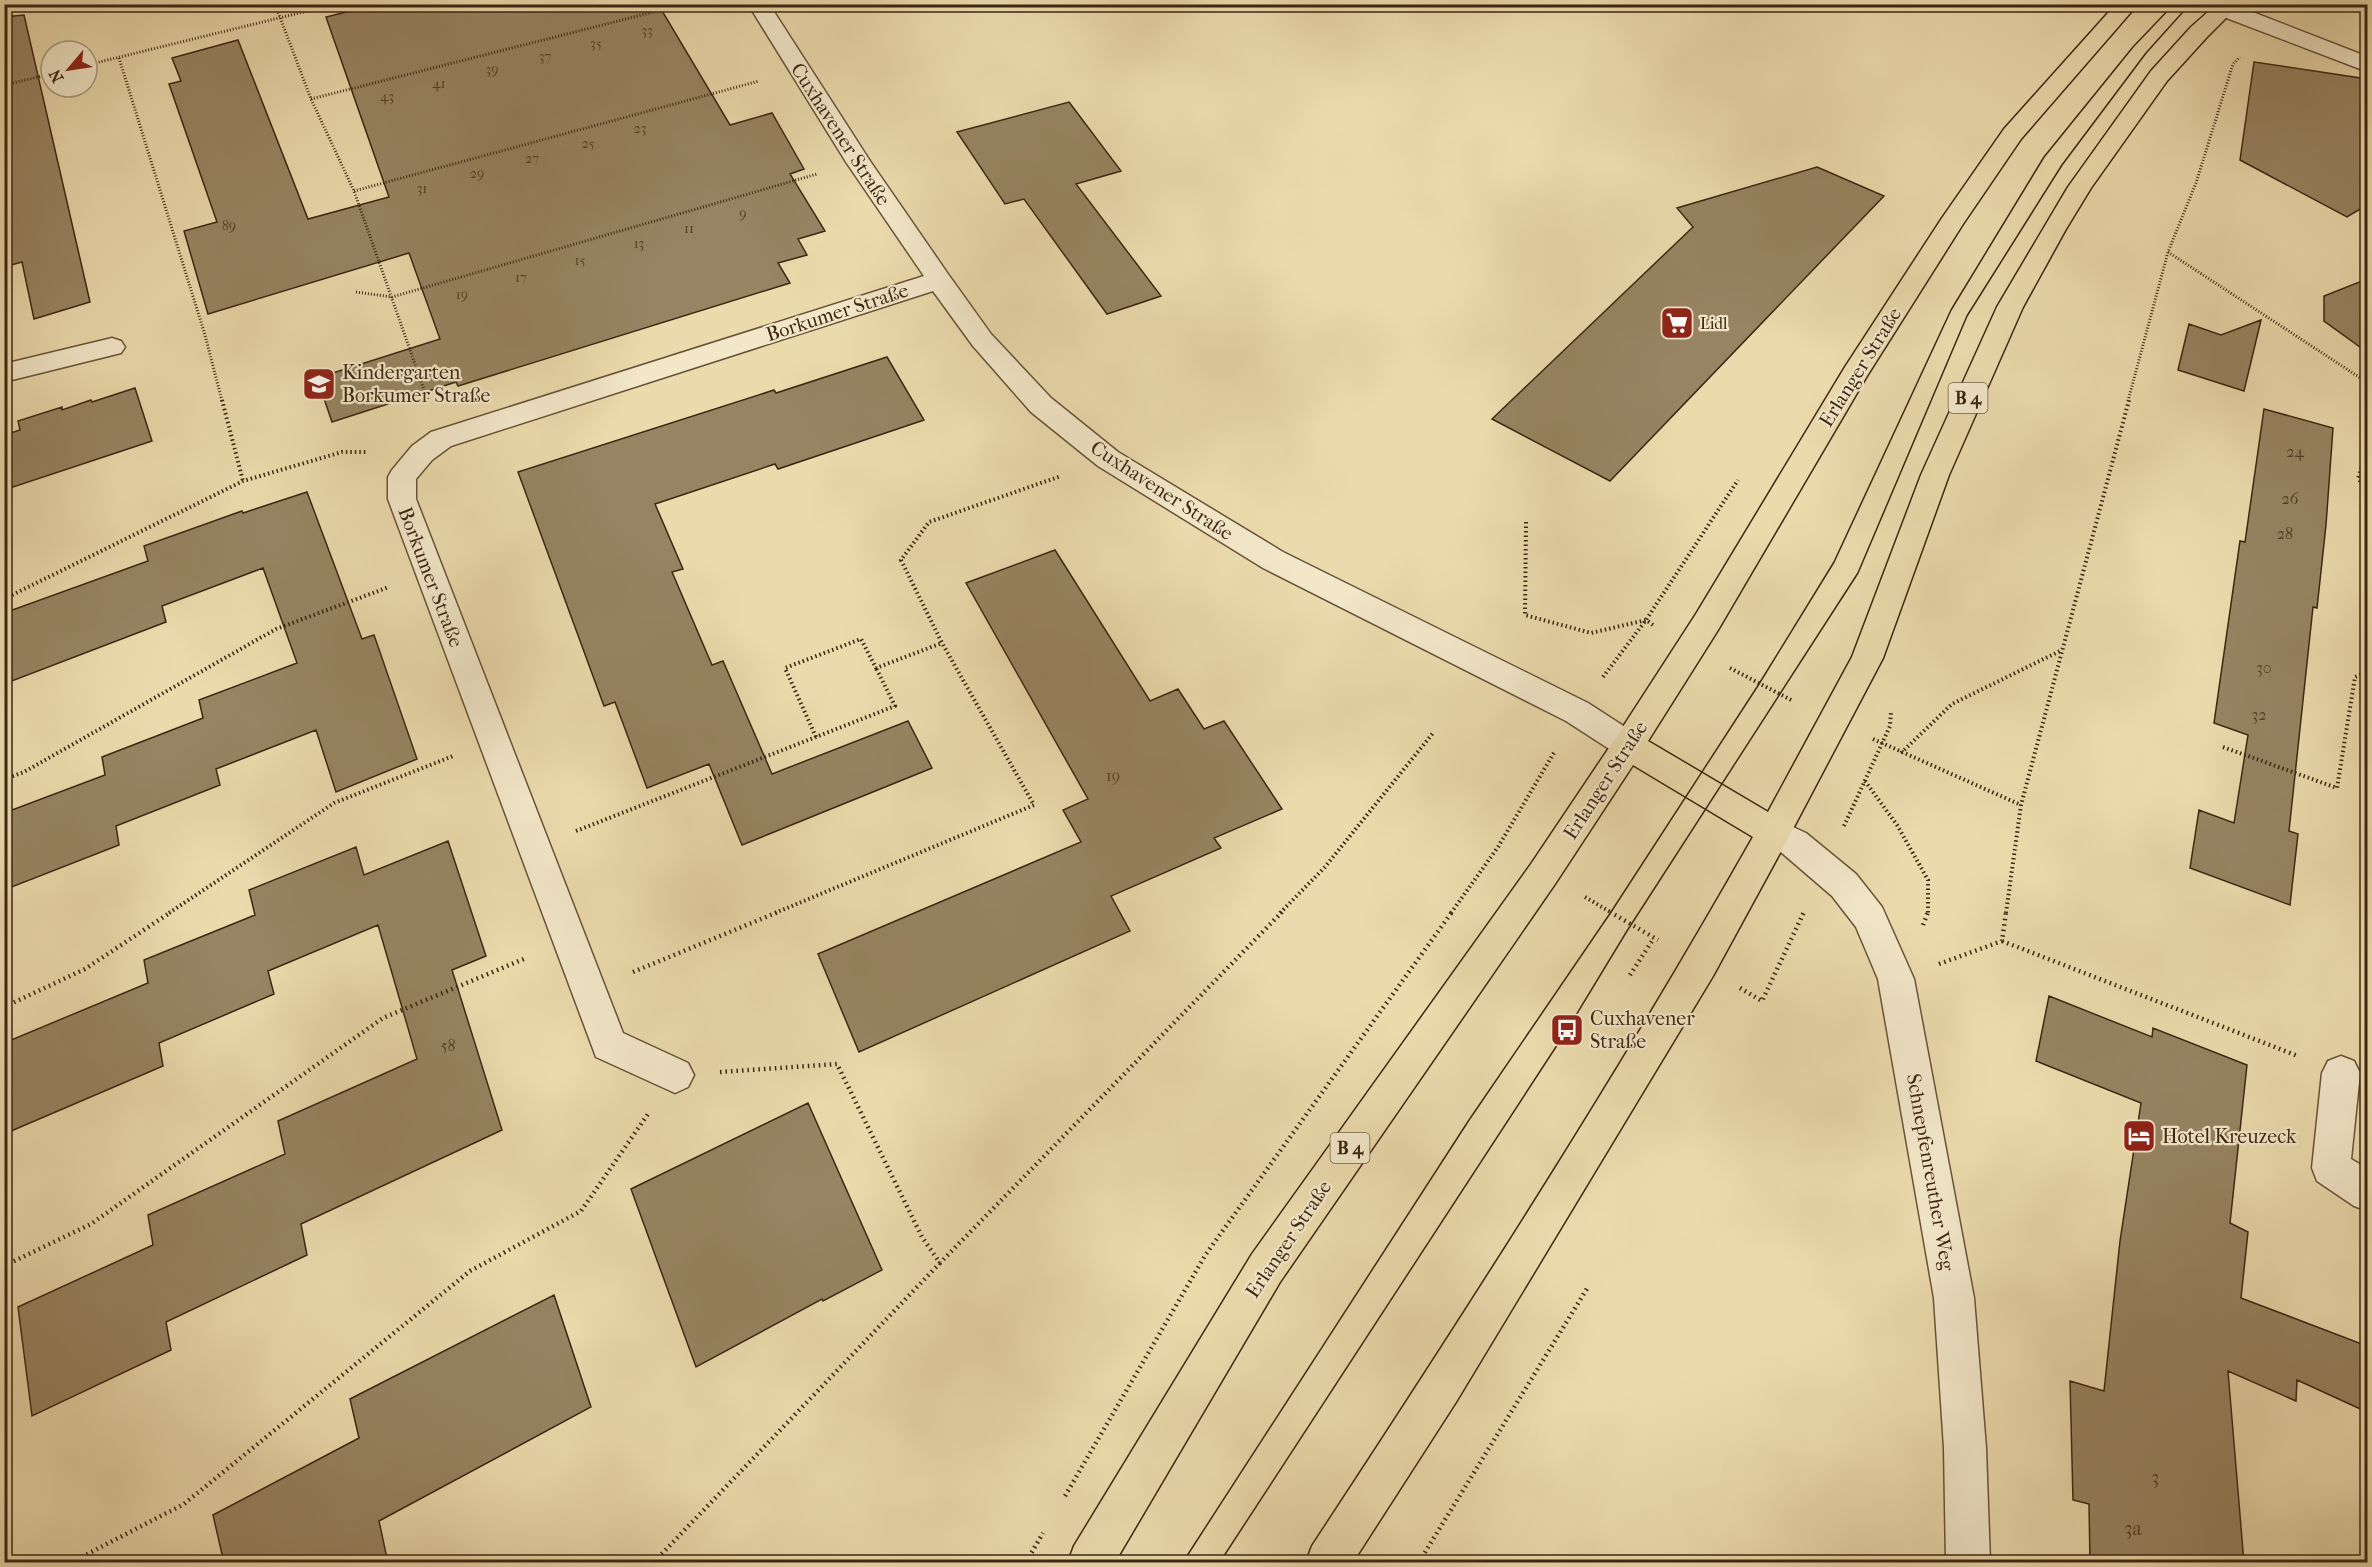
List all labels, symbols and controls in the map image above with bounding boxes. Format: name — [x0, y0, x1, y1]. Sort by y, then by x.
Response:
house number: 33 — [641, 22, 653, 39]
house number: 35 — [590, 35, 602, 52]
north arrow — [39, 39, 99, 99]
house number: 37 — [539, 48, 551, 65]
street label: Cuxhavener Straße — [786, 59, 895, 210]
house number: 39 — [485, 61, 499, 78]
text: N — [45, 65, 68, 86]
house number: 41 — [432, 75, 446, 92]
house number: 43 — [380, 88, 394, 105]
house number: 23 — [634, 120, 646, 137]
house number: 25 — [581, 135, 595, 152]
house number: 27 — [525, 150, 539, 167]
house number: 29 — [470, 165, 484, 182]
house number: 31 — [417, 180, 427, 197]
house number: 9 — [739, 205, 747, 222]
house number: 89 — [222, 217, 236, 234]
house number: 11 — [684, 220, 694, 237]
house number: 13 — [634, 235, 644, 252]
house number: 15 — [575, 252, 586, 269]
house number: 17 — [515, 269, 527, 286]
street label: Borkumer Straße — [763, 279, 911, 346]
house number: 19 — [456, 286, 468, 303]
street label: Erlanger Straße — [1815, 303, 1906, 431]
supermarket icon: Lidl — [1659, 305, 1695, 341]
place label: Lidl — [1700, 314, 1728, 333]
place label: Kindergarten Borkumer Straße — [342, 361, 490, 407]
school or university icon: Kindergarten Borkumer Straße — [301, 366, 337, 402]
road number: B 4 — [1948, 383, 1988, 413]
street label: Cuxhavener Straße — [1086, 436, 1237, 545]
house number: 24 — [2286, 442, 2304, 461]
house number: 26 — [2282, 489, 2299, 508]
street label: Borkumer Straße — [393, 504, 468, 651]
house number: 28 — [2277, 524, 2293, 543]
house number: 30 — [2256, 658, 2272, 677]
house number: 32 — [2252, 705, 2266, 724]
street label: Erlanger Straße — [1559, 717, 1652, 844]
house number: 19 — [1106, 766, 1120, 785]
place label: Cuxhavener Straße — [1590, 1007, 1695, 1053]
bus stop icon: Cuxhavener Straße — [1549, 1012, 1585, 1048]
house number: 58 — [441, 1036, 455, 1055]
street label: Schnepfenreuther Weg — [1902, 1072, 1959, 1273]
hotel icon: Hotel Kreuzeck — [2121, 1118, 2157, 1154]
place label: Hotel Kreuzeck — [2162, 1125, 2297, 1148]
road number: B 4 — [1330, 1133, 1370, 1163]
street label: Erlanger Straße — [1241, 1176, 1336, 1302]
house number: 3 — [2151, 1466, 2159, 1489]
house number: 3a — [2124, 1517, 2142, 1540]

